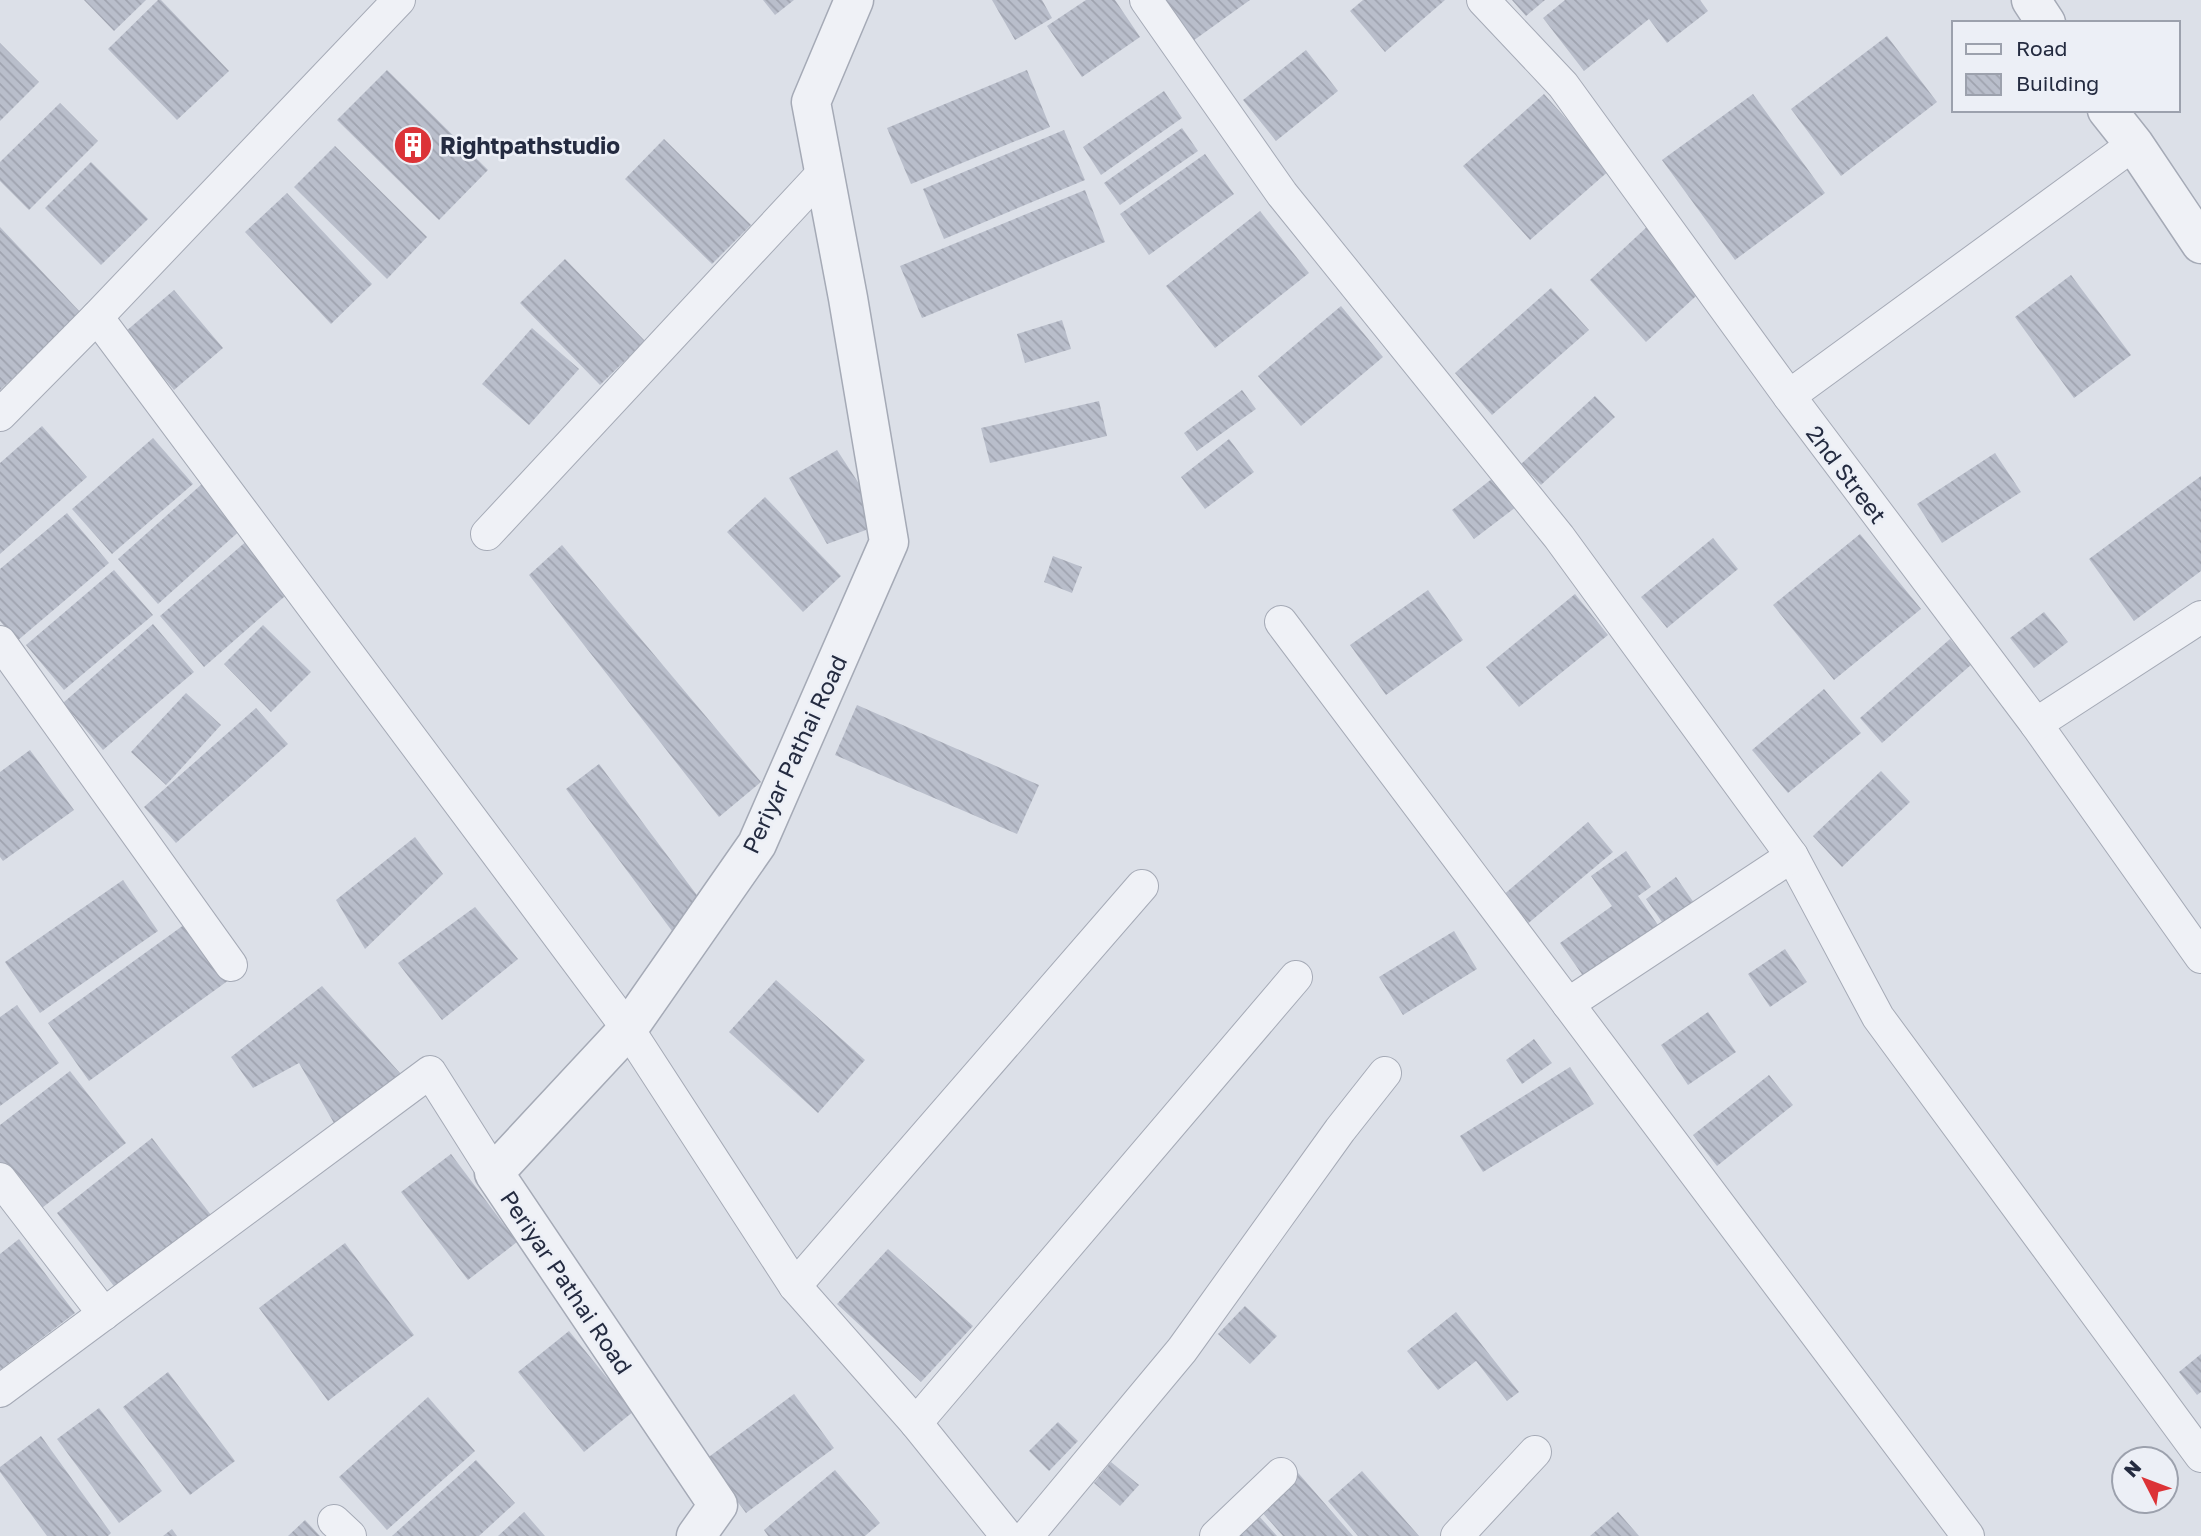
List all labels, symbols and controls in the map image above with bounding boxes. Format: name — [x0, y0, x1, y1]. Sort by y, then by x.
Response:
legend — [1952, 21, 2180, 112]
text: Road — [2016, 35, 2067, 61]
text: Building — [2016, 70, 2099, 96]
building icon: Rightpathstudio — [392, 124, 434, 166]
place label: Rightpathstudio — [440, 131, 620, 159]
street label: 2nd Street — [1801, 419, 1893, 529]
street label: Periyar Pathai Road — [736, 650, 852, 858]
street label: Periyar Pathai Road — [495, 1185, 639, 1379]
north arrow — [2110, 1445, 2180, 1515]
text: N — [2119, 1455, 2145, 1481]

